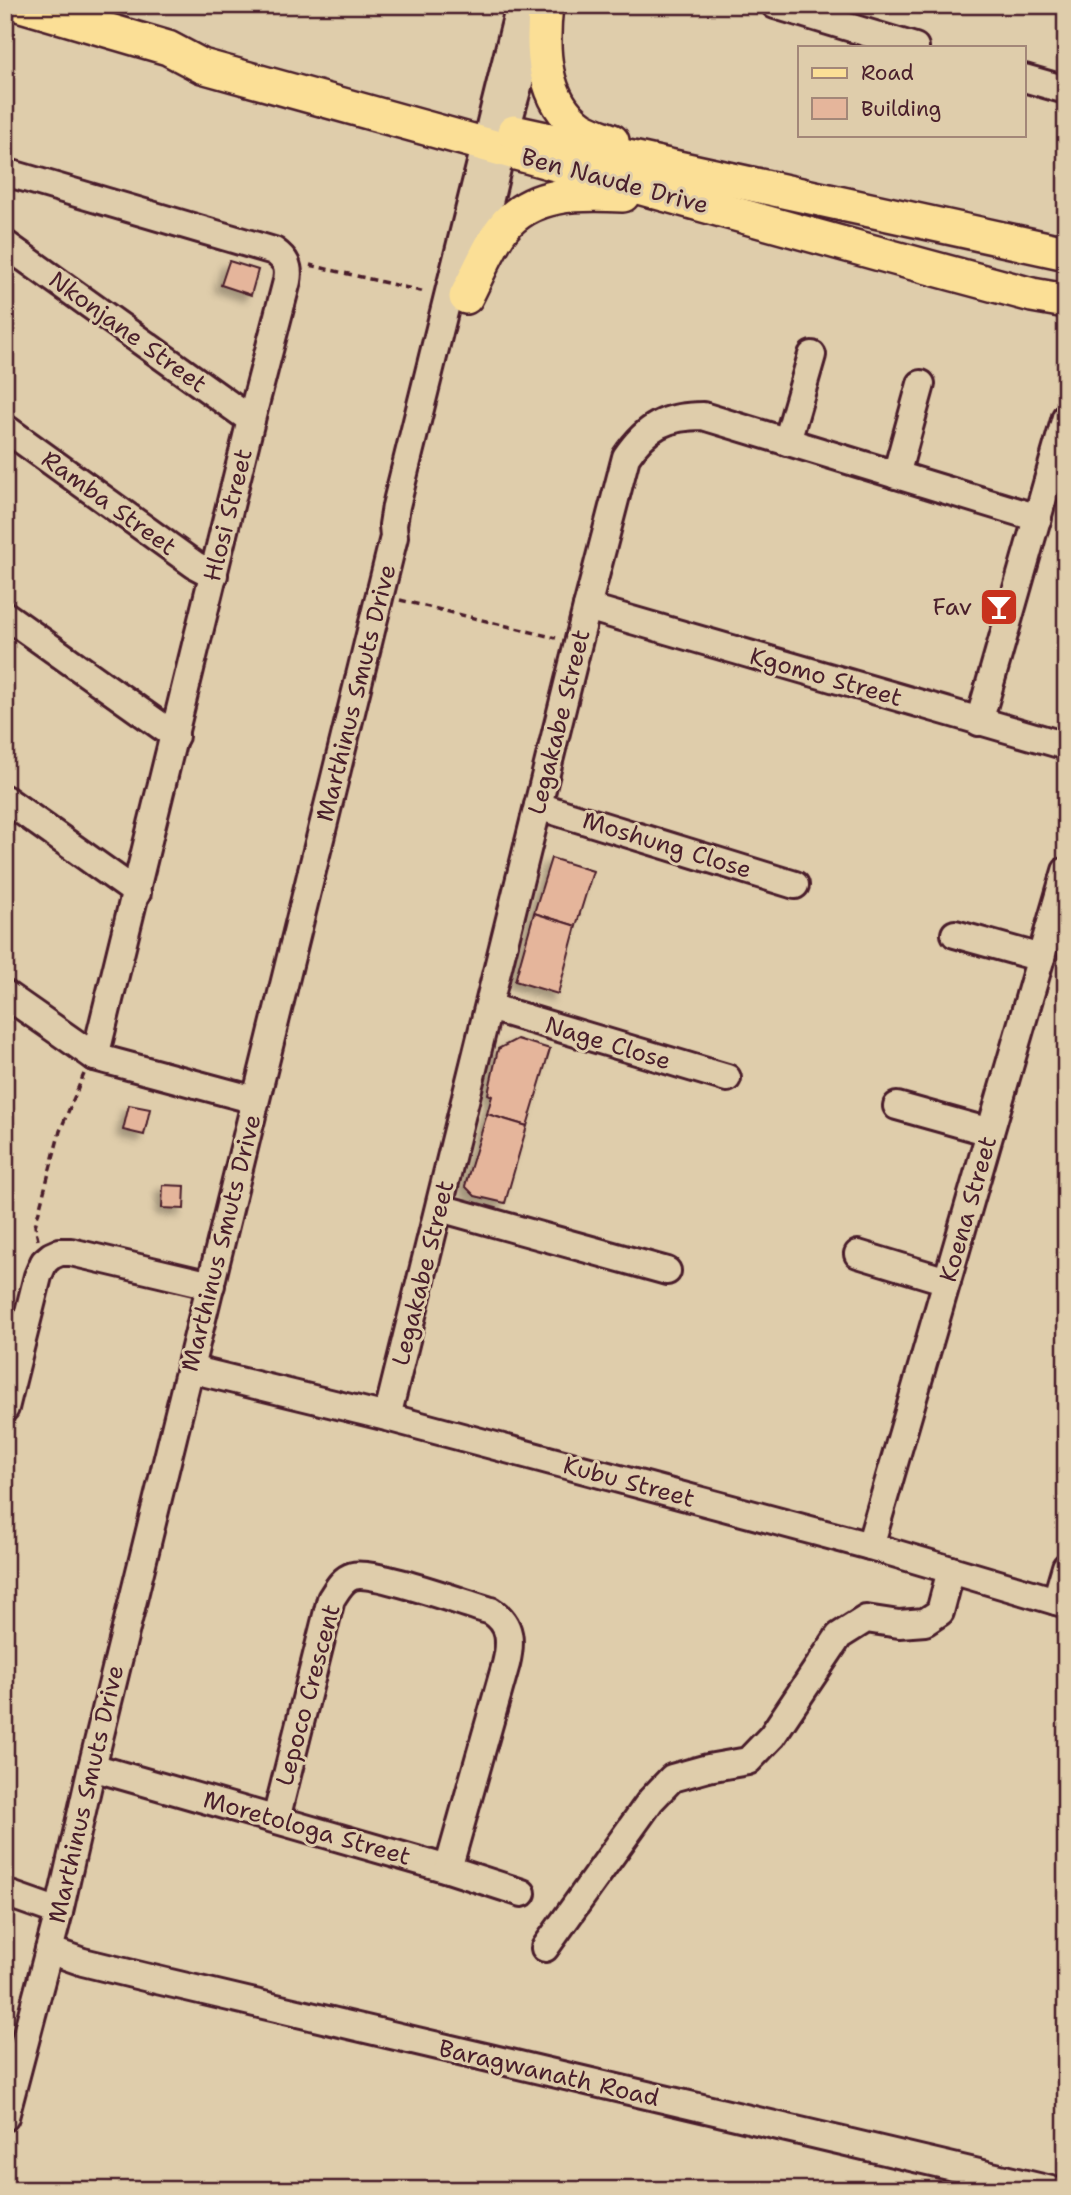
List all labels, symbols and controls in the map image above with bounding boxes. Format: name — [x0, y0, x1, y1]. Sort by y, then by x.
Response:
legend — [798, 46, 1026, 136]
text: Road — [861, 59, 914, 87]
text: Building — [861, 95, 941, 123]
street label: Ben Naude Drive — [518, 141, 712, 221]
street label: Nkonjane Street — [43, 264, 213, 400]
street label: Ramba Street — [35, 443, 183, 563]
street label: Hlosi Street — [196, 445, 260, 585]
street label: Marthinus Smuts Drive — [309, 561, 403, 825]
bar icon: Fav — [978, 586, 1020, 628]
place label: Fav — [933, 591, 972, 623]
street label: Legakabe Street — [521, 626, 597, 818]
street label: Kgomo Street — [746, 640, 906, 714]
street label: Moshung Close — [579, 804, 755, 886]
street label: Nage Close — [541, 1009, 675, 1077]
street label: Marthinus Smuts Drive — [174, 1111, 268, 1375]
street label: Koena Street — [932, 1132, 1004, 1286]
street label: Legakabe Street — [385, 1177, 461, 1369]
street label: Kubu Street — [560, 1449, 698, 1515]
street label: Lepoco Crescent — [268, 1601, 348, 1789]
street label: Marthinus Smuts Drive — [41, 1662, 131, 1926]
street label: Moretologa Street — [200, 1783, 414, 1873]
street label: Baragwanath Road — [436, 2032, 662, 2114]

